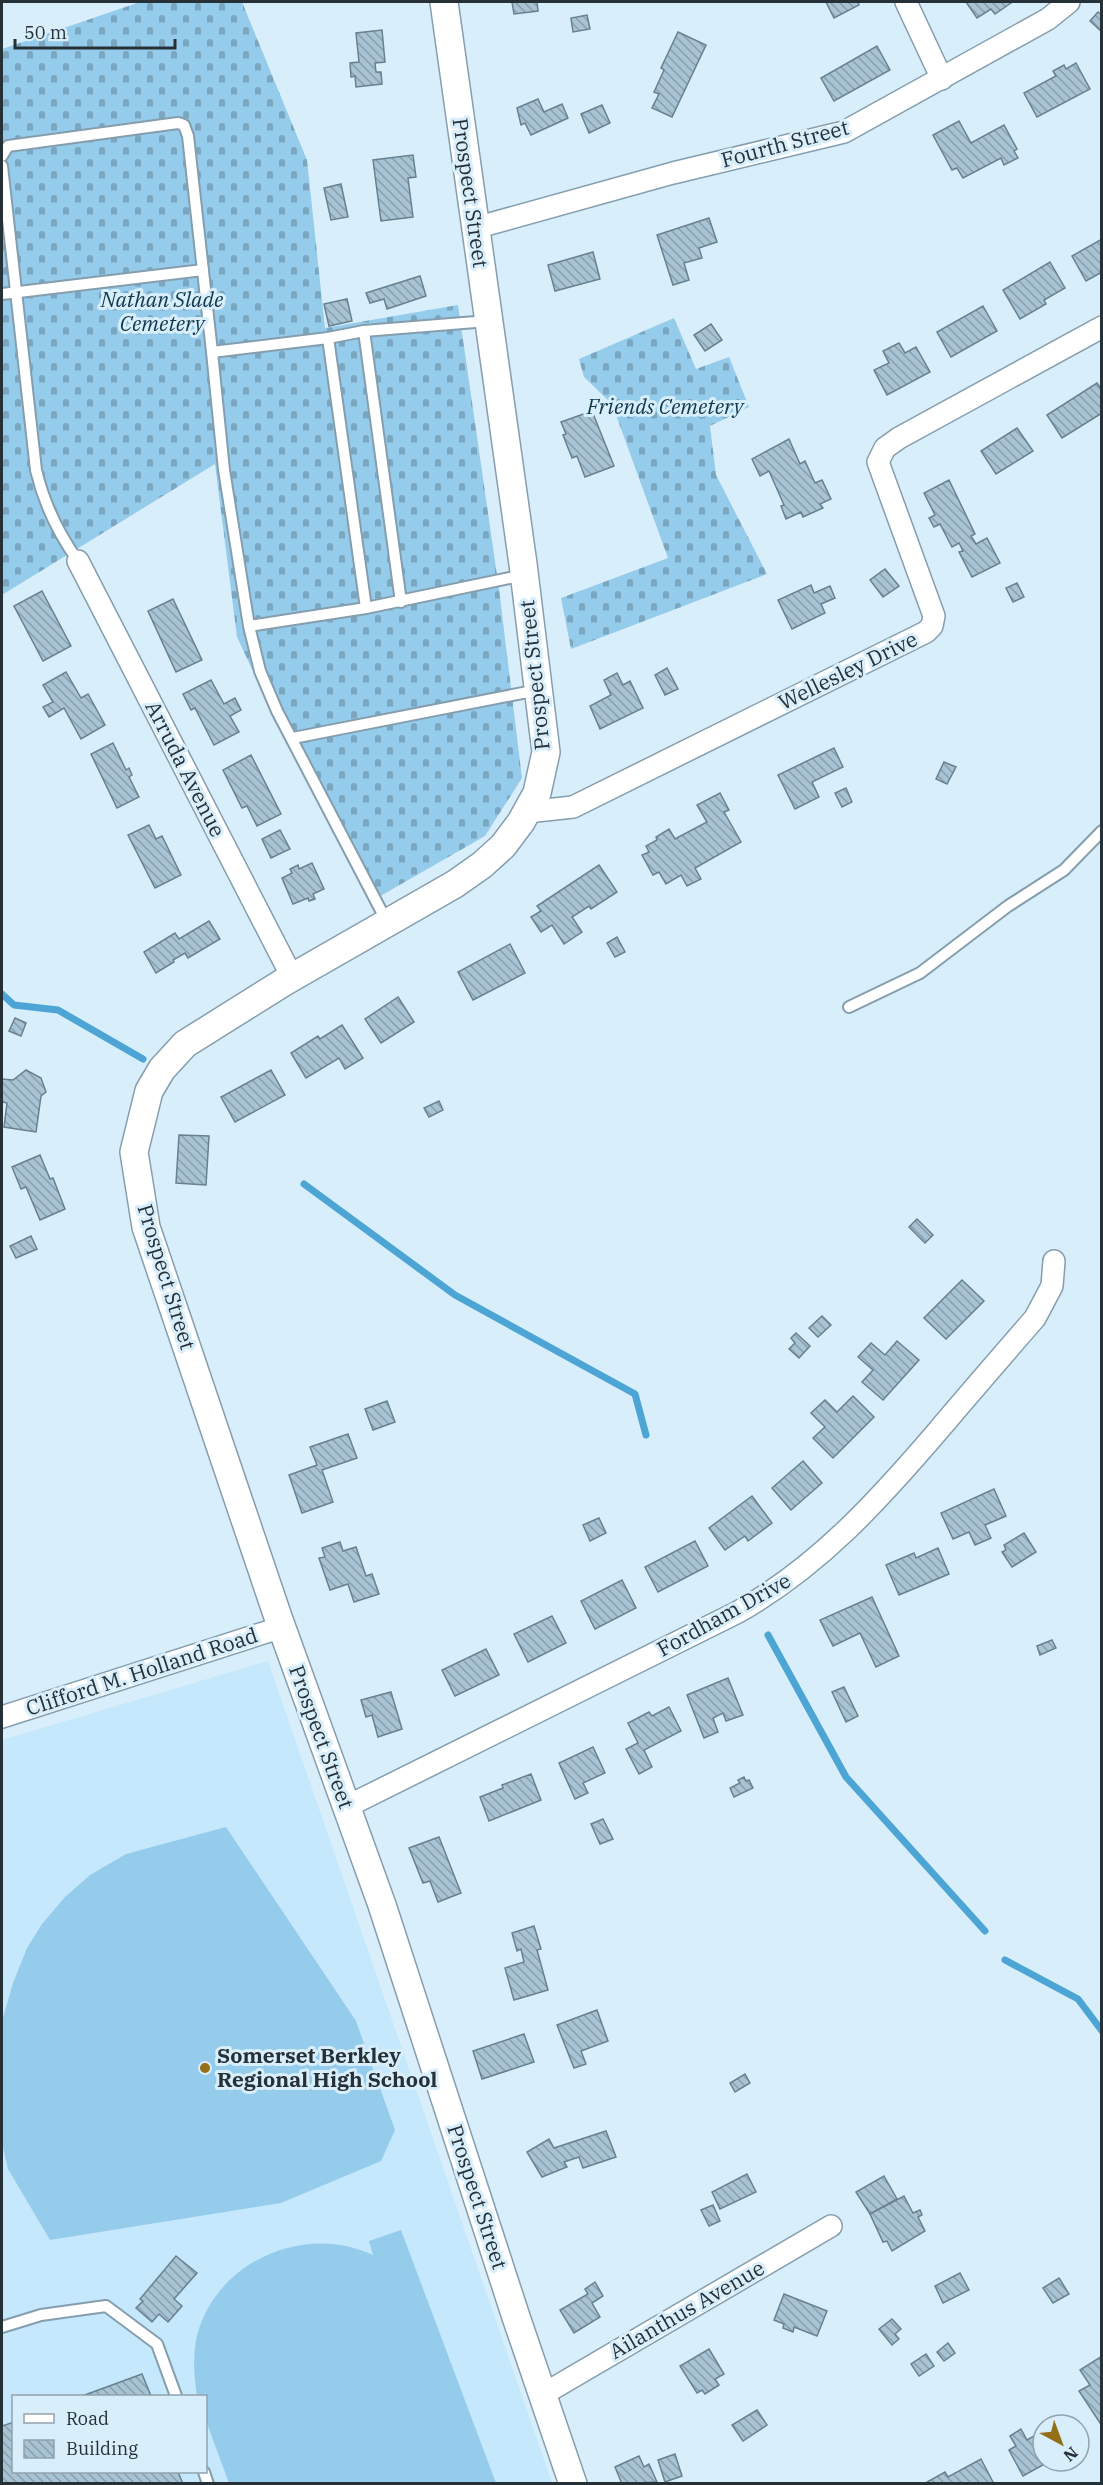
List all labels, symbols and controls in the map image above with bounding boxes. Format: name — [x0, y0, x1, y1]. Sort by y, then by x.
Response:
scale bar — [15, 12, 176, 50]
text: 50 m — [24, 21, 67, 44]
street label: Fourth Street — [718, 113, 852, 174]
street label: Prospect Street — [447, 116, 495, 269]
park label: Nathan Slade Cemetery — [100, 285, 224, 337]
park label: Friends Cemetery — [586, 392, 746, 420]
street label: Prospect Street — [512, 599, 556, 752]
street label: Wellesley Drive — [773, 624, 922, 716]
street label: Arruda Avenue — [140, 696, 232, 841]
street label: Prospect Street — [132, 1201, 202, 1353]
street label: Fordham Drive — [652, 1566, 795, 1662]
street label: Clifford M. Holland Road — [22, 1620, 261, 1722]
street label: Prospect Street — [283, 1661, 361, 1812]
place label: Somerset Berkley Regional High School — [217, 2041, 437, 2093]
marker: Somerset Berkley Regional High School — [198, 2061, 212, 2075]
street label: Prospect Street — [441, 2121, 515, 2273]
street label: Ailanthus Avenue — [604, 2253, 769, 2365]
legend — [12, 2395, 207, 2473]
text: Road — [66, 2407, 109, 2430]
north arrow — [1031, 2413, 1091, 2473]
text: Building — [66, 2437, 138, 2460]
text: N — [1060, 2443, 1082, 2466]

